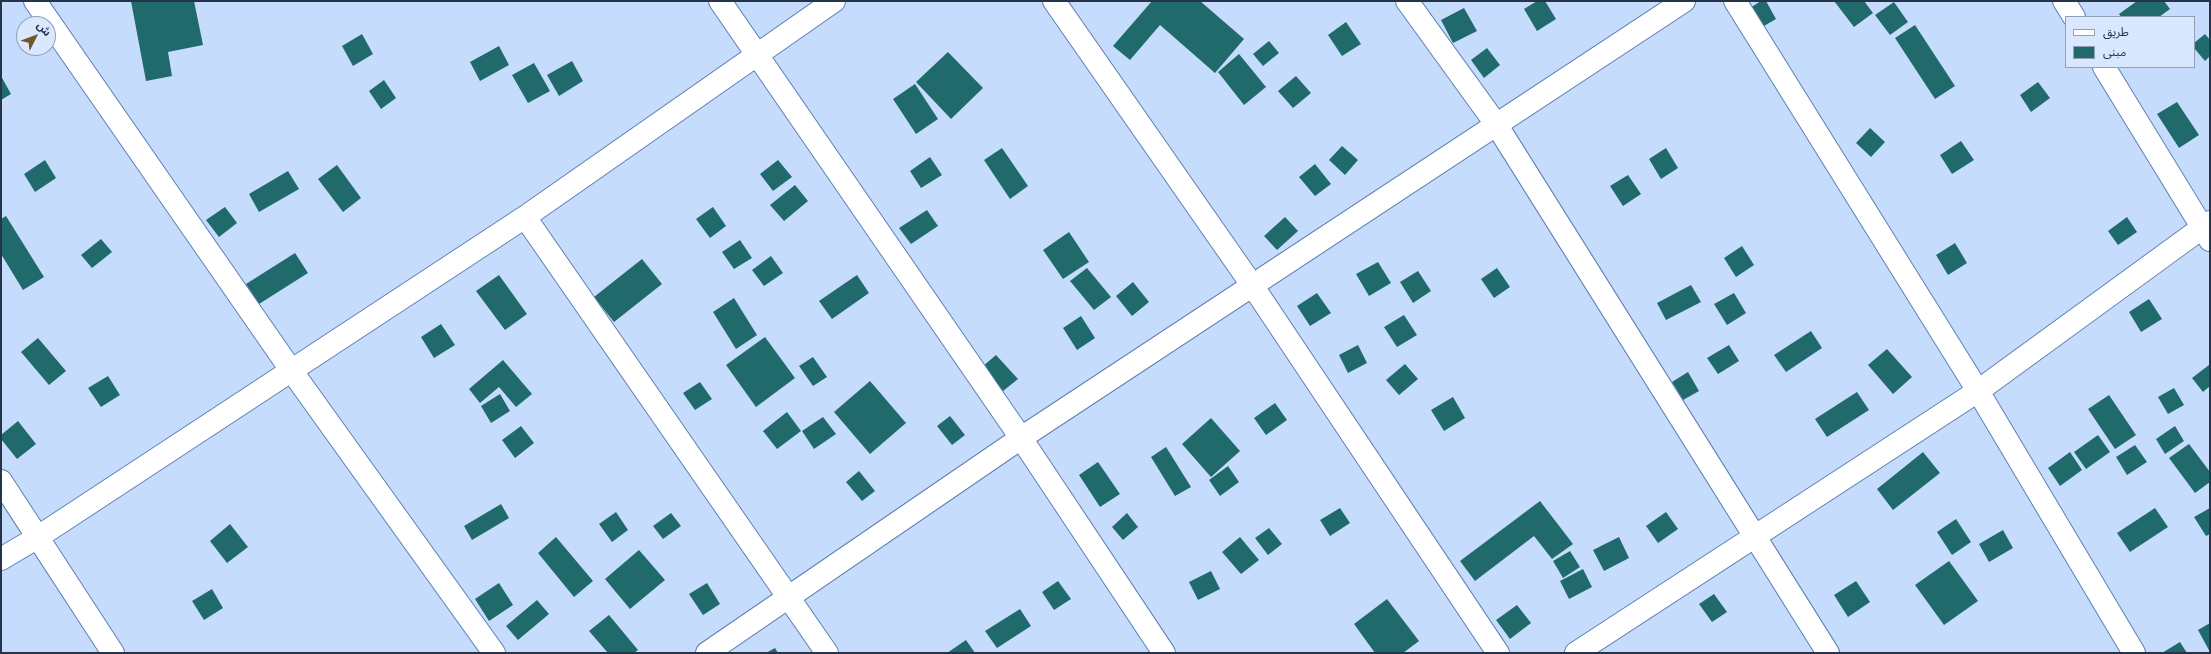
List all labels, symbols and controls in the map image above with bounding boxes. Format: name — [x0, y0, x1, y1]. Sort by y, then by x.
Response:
north arrow — [16, 16, 56, 56]
legend — [2065, 16, 2195, 68]
text: ش — [34, 18, 55, 39]
text: طريق — [2103, 23, 2129, 40]
text: مبنى — [2103, 43, 2126, 60]

